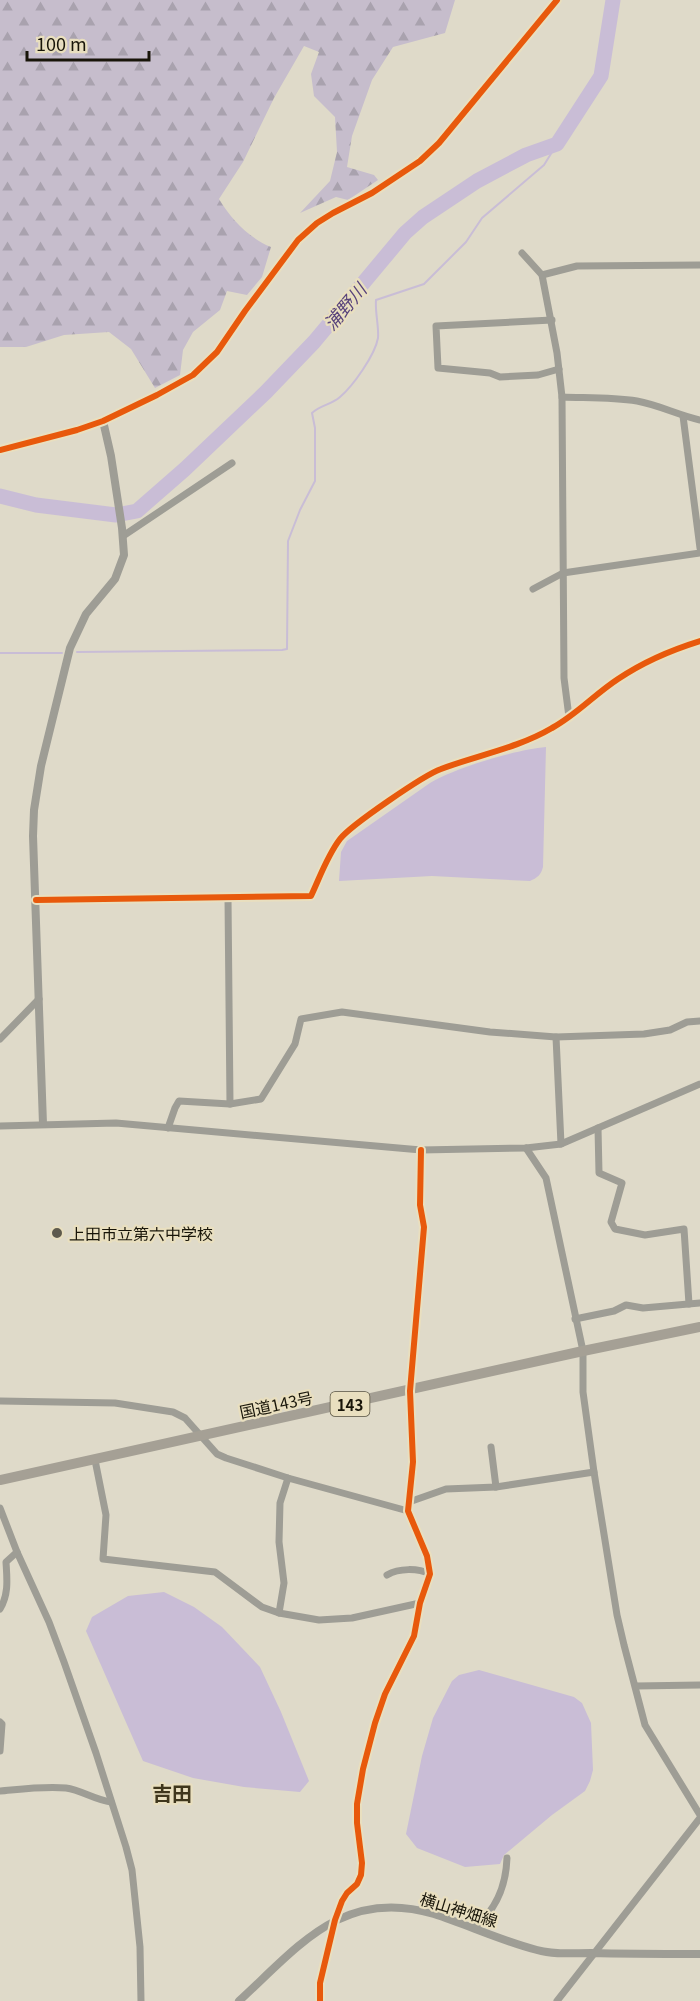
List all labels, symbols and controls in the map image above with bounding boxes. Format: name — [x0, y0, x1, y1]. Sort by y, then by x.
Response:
scale bar — [27, 24, 148, 62]
text: 100 m — [36, 30, 87, 56]
water label: 浦野川 — [317, 275, 373, 335]
place label: 上田市立第六中学校 — [69, 1221, 213, 1245]
marker: 上田市立第六中学校 — [50, 1226, 64, 1240]
street label: 国道143号 — [237, 1385, 315, 1423]
road number: 143 — [330, 1392, 370, 1416]
district label: 吉田 — [152, 1778, 192, 1807]
street label: 横山神畑線 — [417, 1886, 501, 1932]

